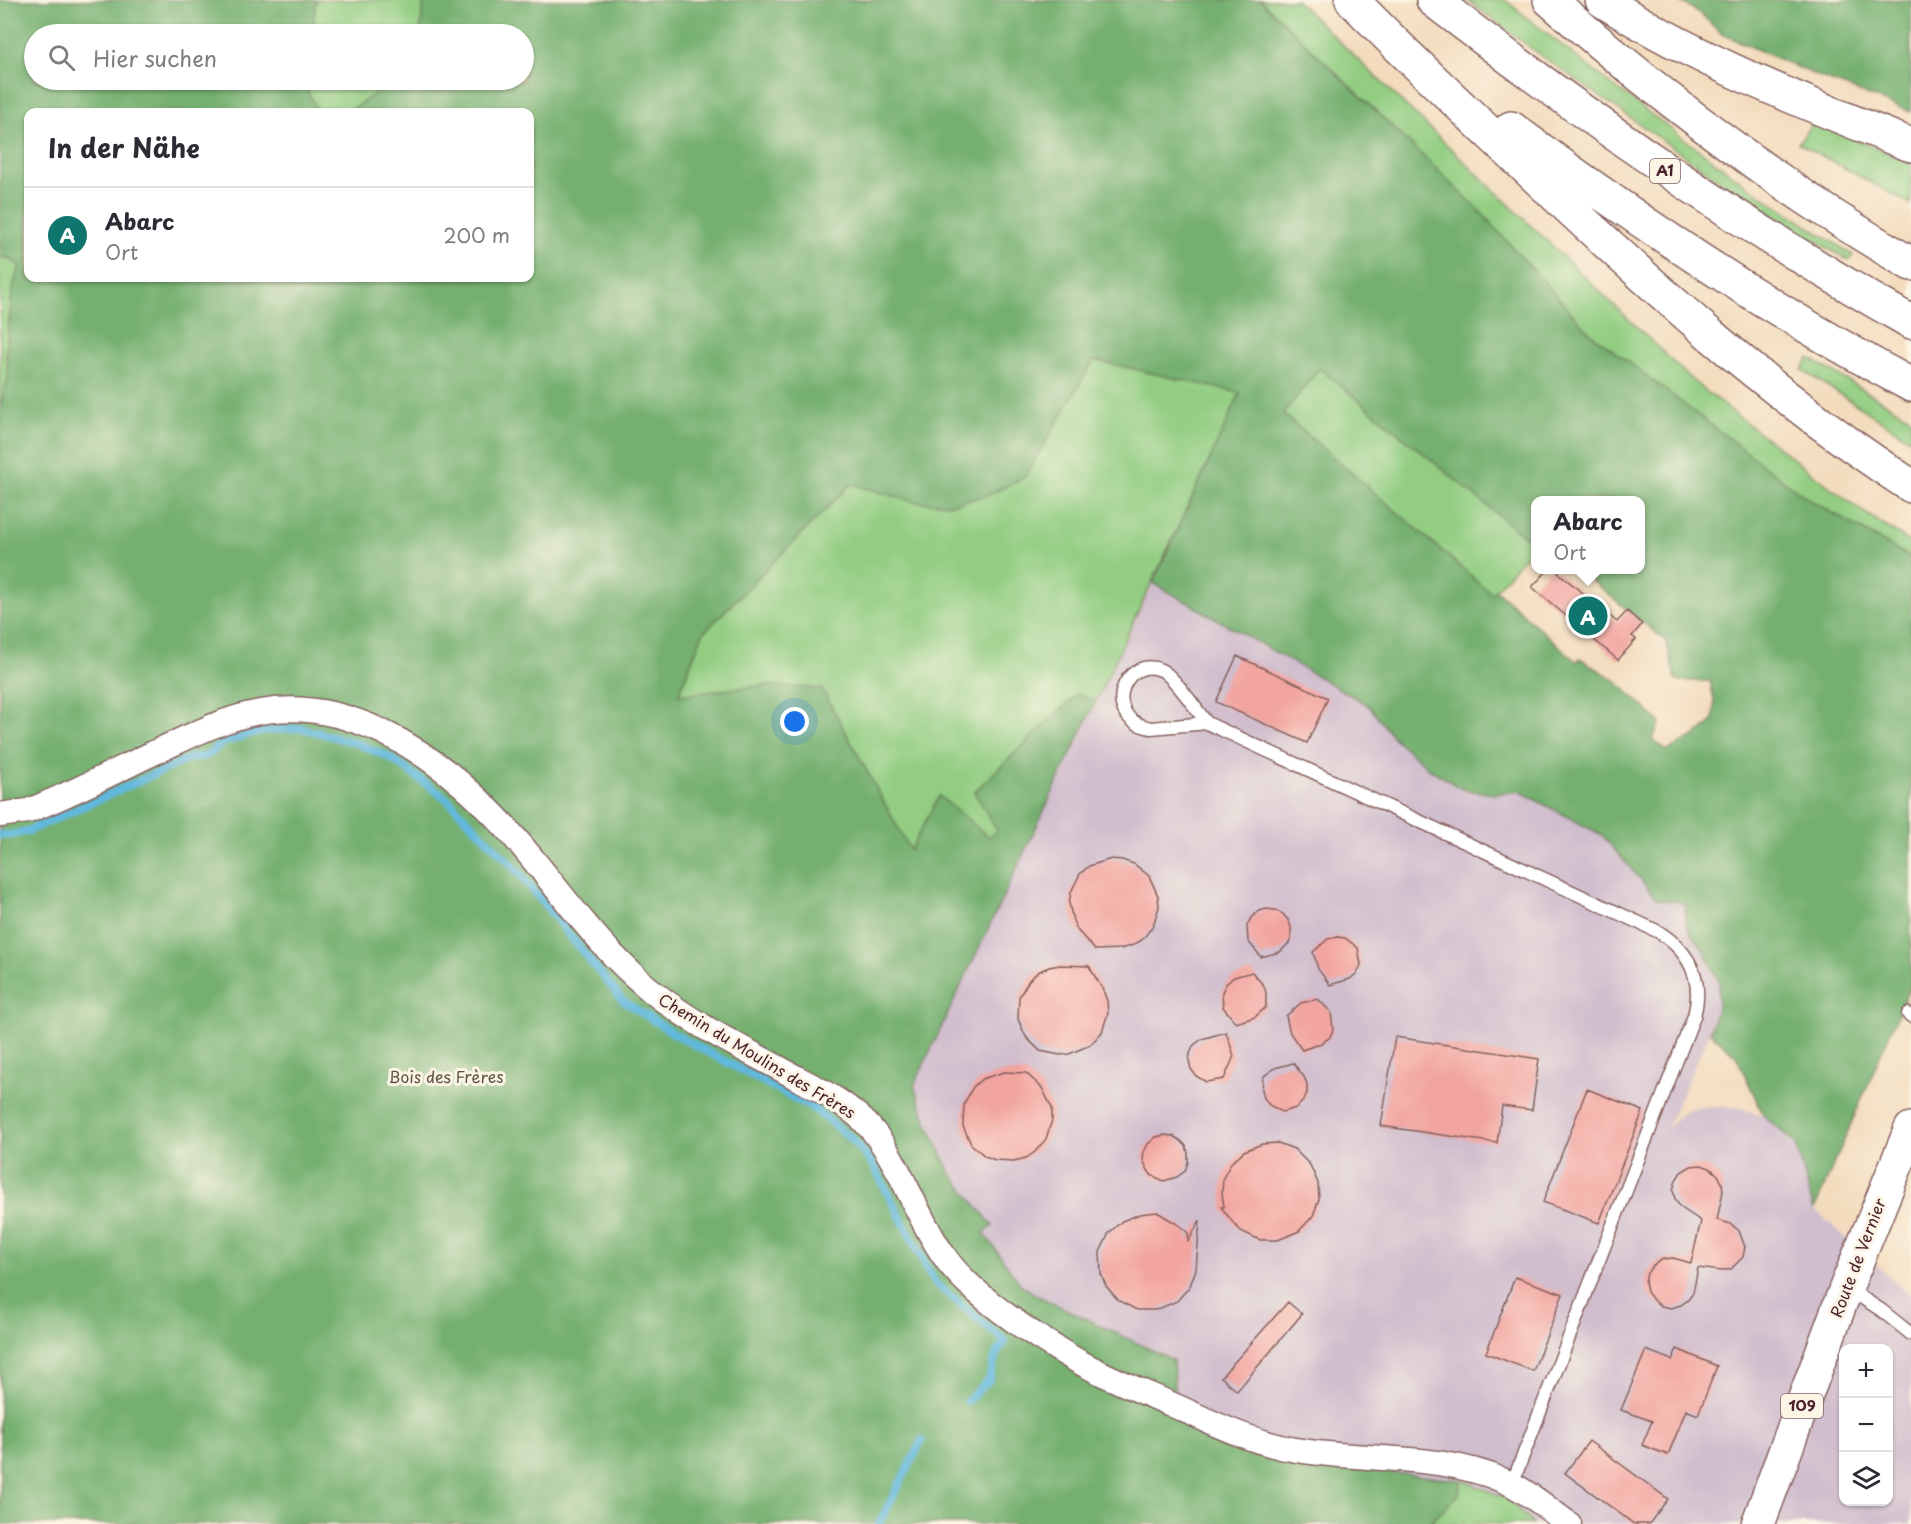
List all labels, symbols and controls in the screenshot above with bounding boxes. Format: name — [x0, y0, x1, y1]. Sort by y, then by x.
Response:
search box — [24, 24, 534, 90]
icon: search — [45, 41, 78, 74]
text: Hier suchen — [93, 41, 217, 74]
text: In der Nähe — [48, 128, 200, 167]
road number: A1 — [1650, 159, 1680, 183]
text: Abarc — [105, 204, 174, 237]
text: A — [60, 220, 75, 250]
text: 200 m — [443, 220, 510, 250]
text: Ort — [105, 237, 138, 267]
popup — [1531, 496, 1645, 574]
text: Abarc — [1553, 504, 1623, 537]
text: Ort — [1553, 537, 1587, 567]
pin: A — [1568, 594, 1608, 638]
your location — [780, 707, 809, 736]
street label: Chemin du Moulins des Frères — [655, 987, 860, 1124]
park label: Bois des Frères — [389, 1064, 503, 1088]
street label: Route de Vernier — [1823, 1194, 1891, 1321]
map controls — [1839, 1344, 1893, 1506]
button: + — [1839, 1344, 1893, 1398]
road number: 109 — [1781, 1394, 1823, 1418]
button: − — [1839, 1398, 1893, 1452]
button: layers — [1839, 1452, 1893, 1506]

